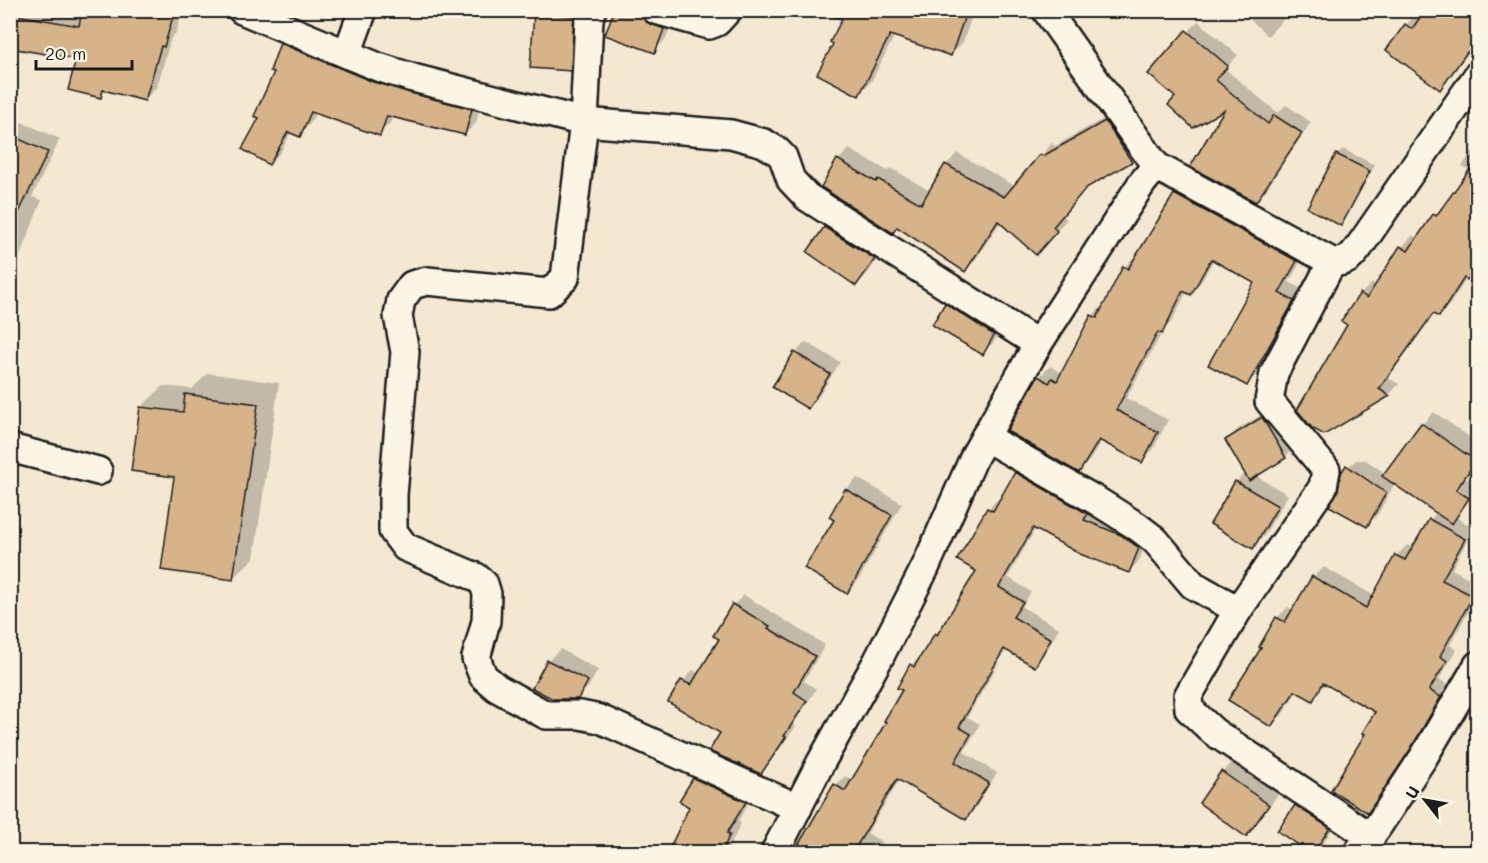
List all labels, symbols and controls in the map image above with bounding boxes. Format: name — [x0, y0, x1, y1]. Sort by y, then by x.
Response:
scale bar — [36, 33, 132, 71]
text: 20 m — [45, 41, 86, 65]
north arrow — [1395, 770, 1455, 830]
text: U — [1400, 782, 1424, 802]

